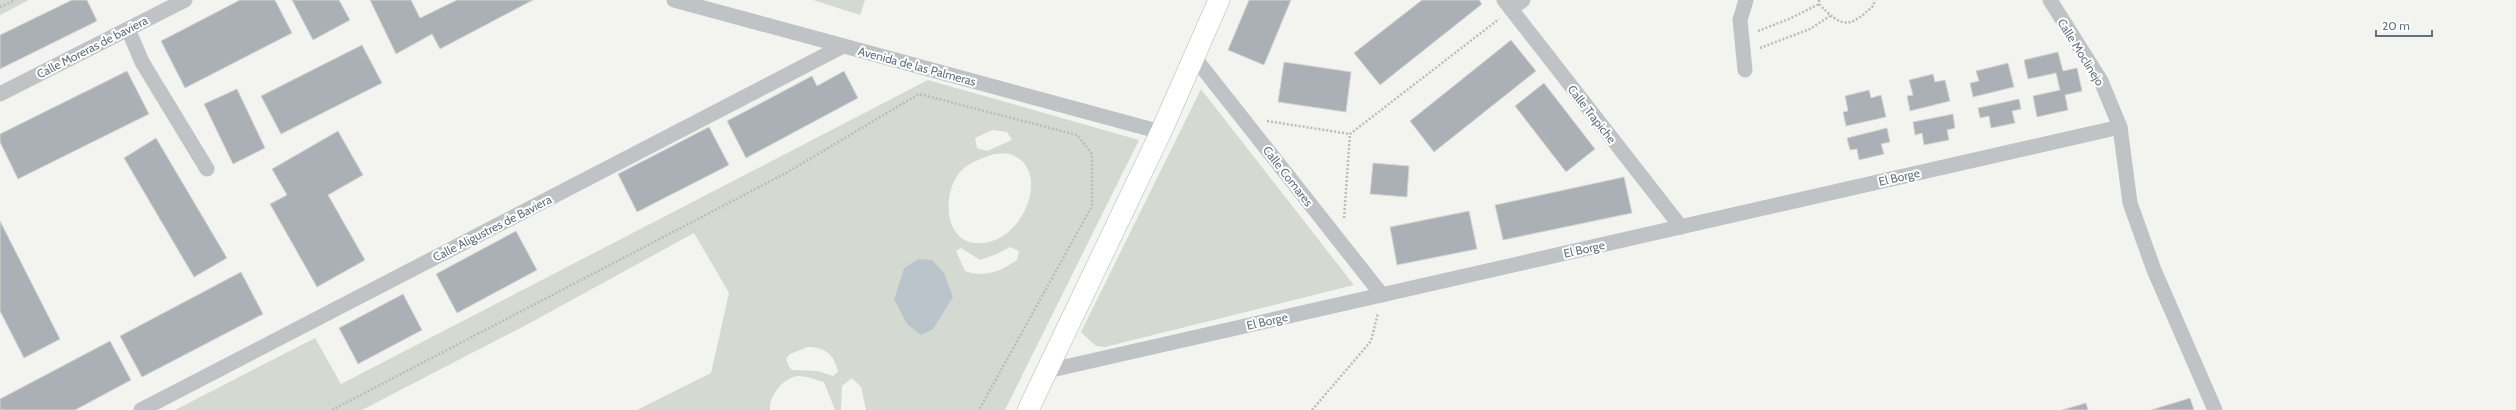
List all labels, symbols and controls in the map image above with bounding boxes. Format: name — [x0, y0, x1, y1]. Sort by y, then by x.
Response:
street label: Calle Moreras de baviera — [34, 12, 150, 81]
scale bar — [2376, 12, 2432, 38]
street label: Calle Moclinejo — [2054, 16, 2108, 89]
text: 20 m — [2382, 18, 2410, 33]
street label: Avenida de las Palmeras — [856, 43, 978, 89]
street label: Calle Trapiche — [1565, 82, 1619, 146]
street label: Calle Comares — [1260, 143, 1316, 209]
street label: El Borge — [1877, 165, 1921, 189]
street label: Calle Aligustres de Baviera — [430, 191, 554, 264]
street label: El Borge — [1562, 237, 1606, 261]
street label: El Borge — [1245, 309, 1289, 333]

